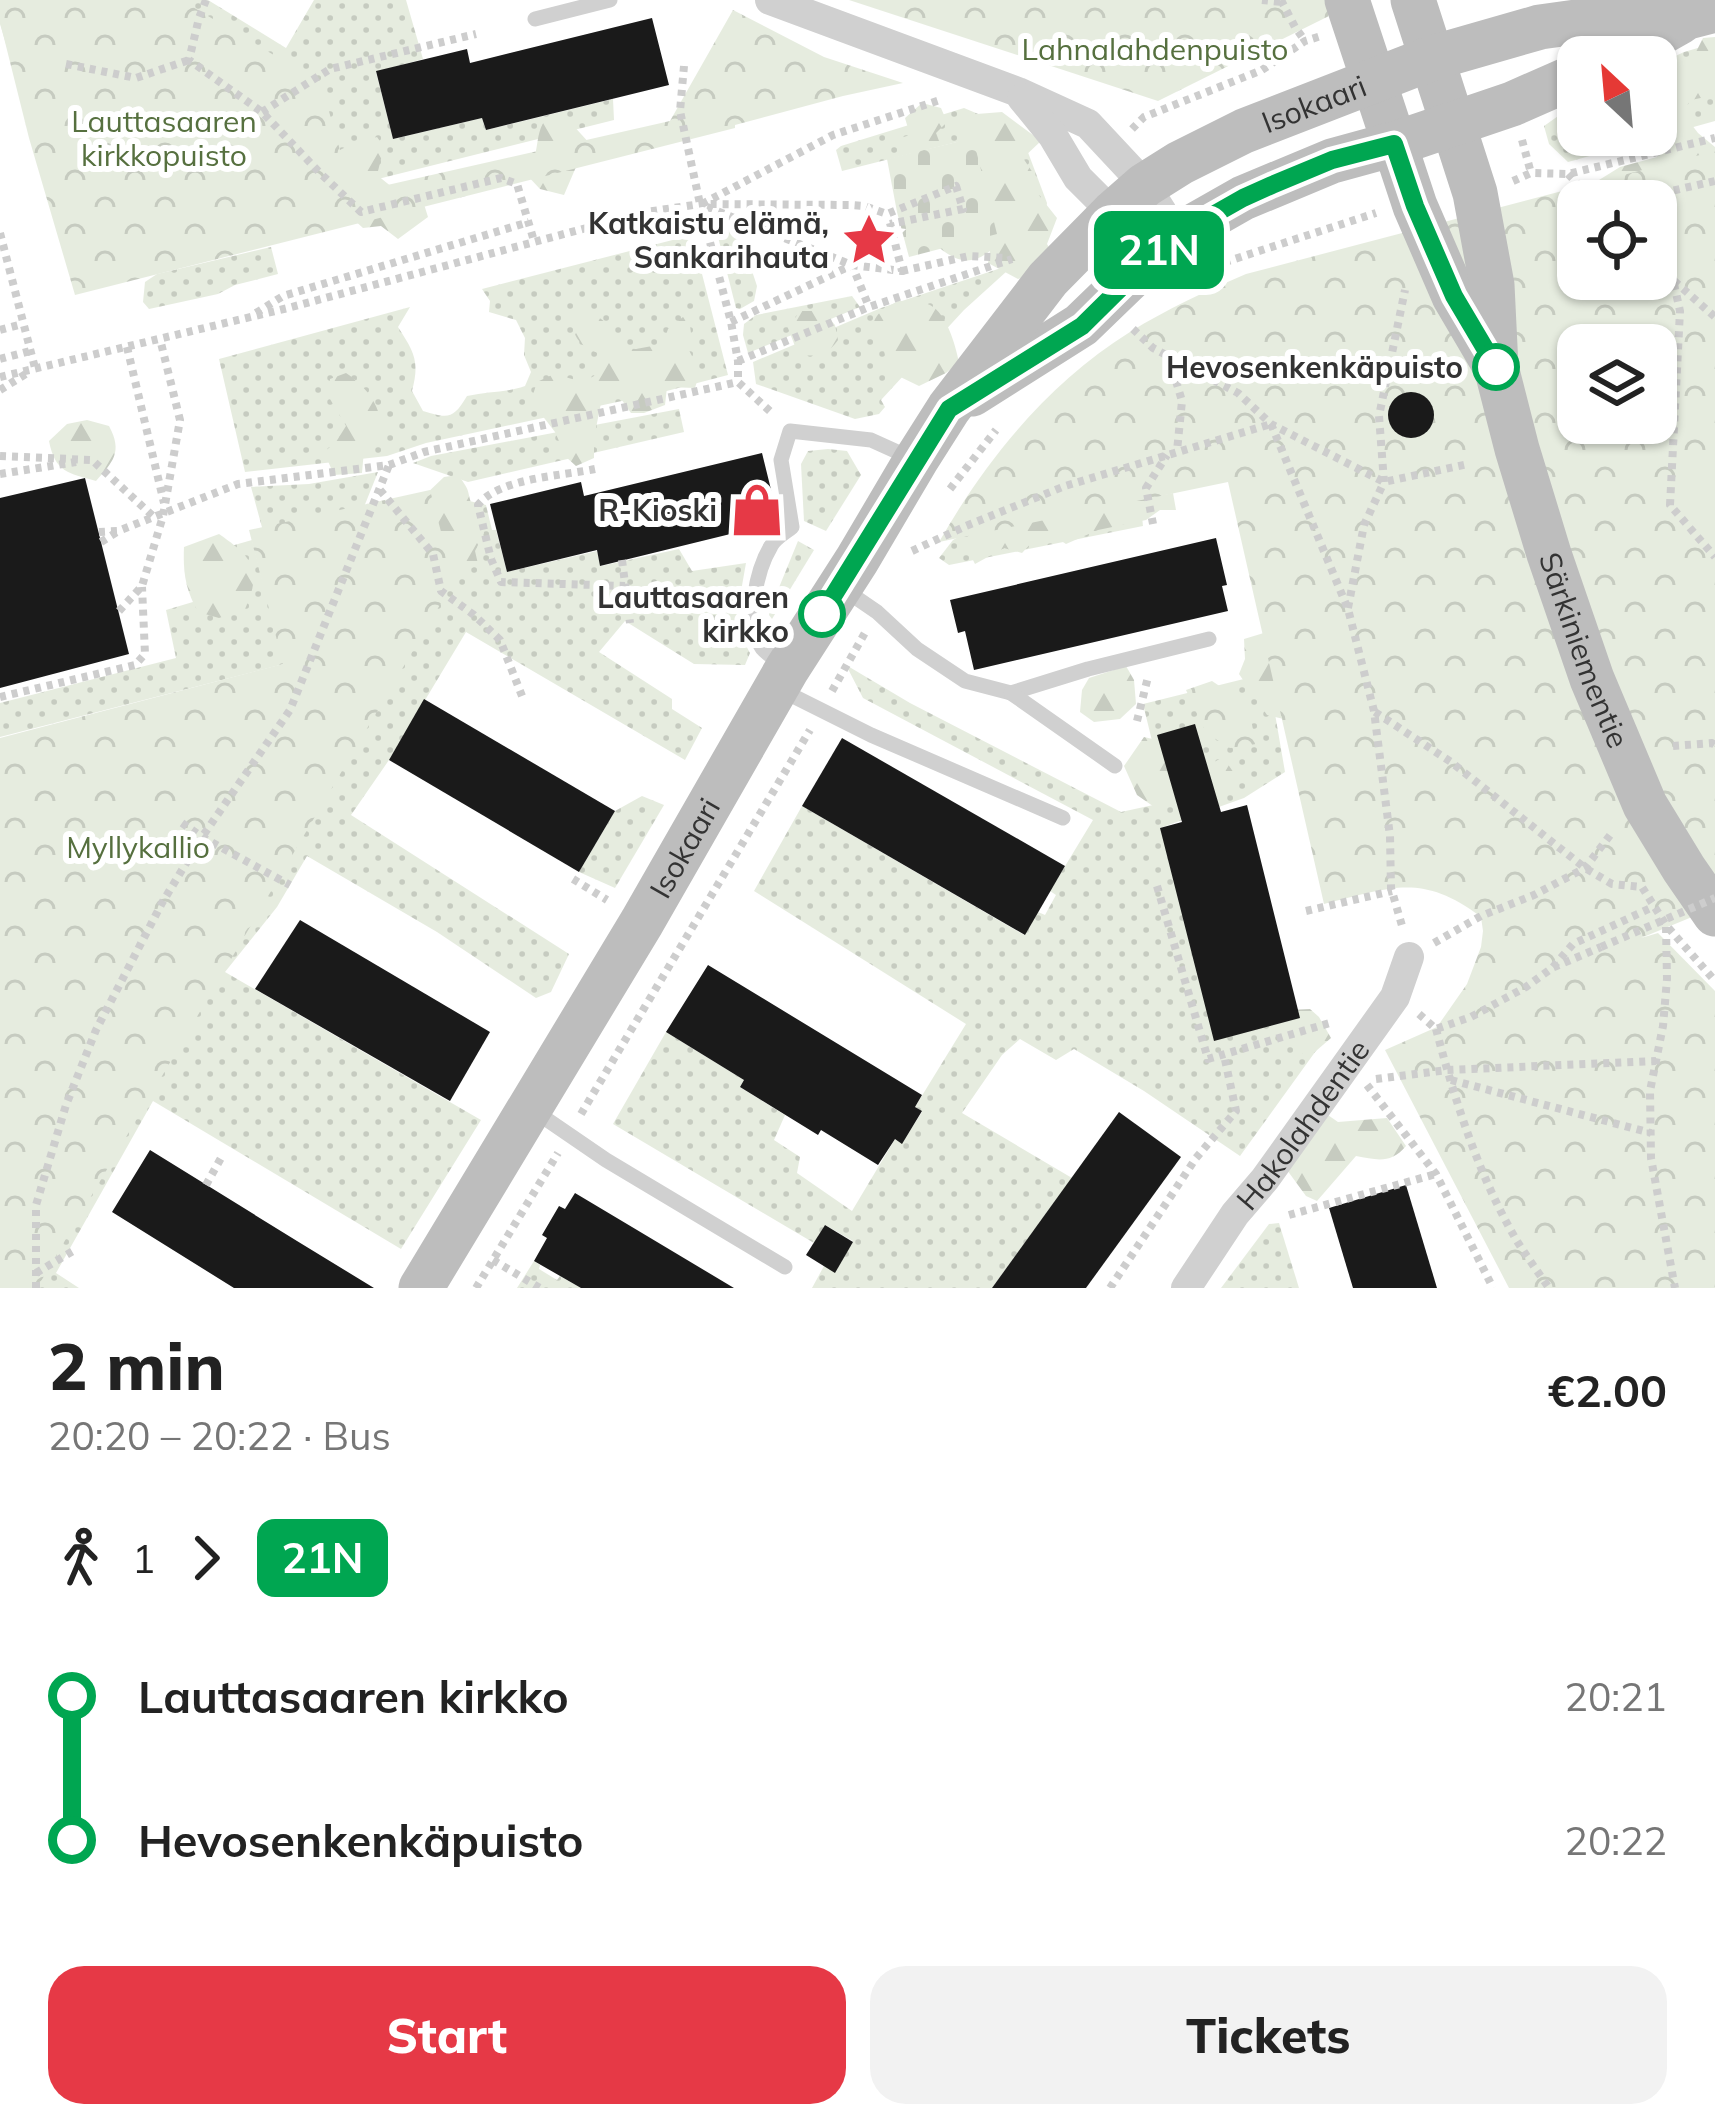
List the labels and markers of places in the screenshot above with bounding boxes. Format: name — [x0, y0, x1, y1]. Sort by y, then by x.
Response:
place label: Katkaistu elämä, Sankarihauta — [588, 204, 829, 276]
place icon: Katkaistu elämä, Sankarihauta — [840, 211, 898, 269]
marker: Hevosenkenkäpuisto — [1474, 345, 1518, 389]
place label: Hevosenkenkäpuisto — [1166, 348, 1463, 386]
shop icon: R-Kioski — [728, 481, 786, 539]
place label: R-Kioski — [598, 491, 717, 529]
place label: Lauttasaaren kirkko — [597, 578, 789, 650]
marker: Lauttasaaren kirkko — [800, 592, 844, 636]

